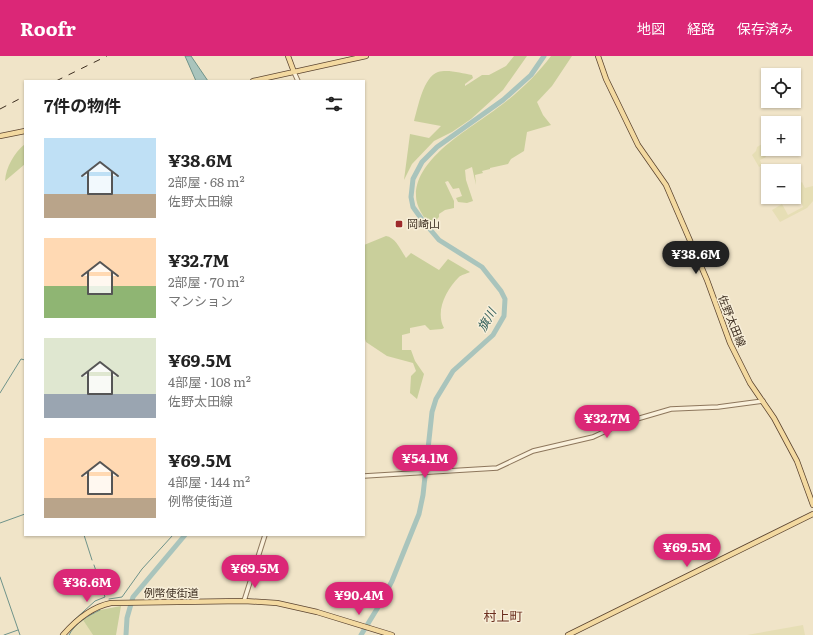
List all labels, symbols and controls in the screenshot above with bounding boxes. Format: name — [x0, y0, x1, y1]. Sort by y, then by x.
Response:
text: Roofr — [20, 14, 76, 42]
text: 地図 — [637, 18, 665, 38]
text: 経路 — [687, 18, 715, 38]
text: 保存済み — [737, 18, 793, 38]
map controls — [761, 68, 801, 204]
button: locate — [761, 68, 801, 108]
text: 7件の物件 — [44, 92, 121, 117]
icon: filters — [323, 93, 345, 115]
button: + — [761, 116, 801, 156]
text: ¥38.6M — [168, 147, 232, 172]
icon: home — [76, 154, 124, 202]
button: − — [761, 164, 801, 204]
text: 2部屋 · 68 m² — [168, 172, 245, 191]
text: 佐野太田線 — [168, 191, 233, 210]
place label: 岡崎山 — [407, 215, 440, 231]
marker: 岡崎山 — [394, 219, 404, 229]
pin: ¥38.6M — [663, 241, 729, 275]
text: ¥38.6M — [671, 244, 721, 263]
text: ¥32.7M — [168, 247, 229, 272]
icon: home — [76, 254, 124, 302]
text: 2部屋 · 70 m² — [168, 272, 245, 291]
text: マンション — [168, 291, 233, 310]
street label: 佐野太田線 — [715, 292, 751, 349]
water label: 旗川 — [472, 303, 501, 334]
text: ¥69.5M — [168, 347, 232, 372]
icon: home — [76, 354, 124, 402]
text: 4部屋 · 108 m² — [168, 372, 251, 391]
text: 佐野太田線 — [168, 391, 233, 410]
pin: ¥32.7M — [574, 405, 640, 439]
text: ¥32.7M — [584, 408, 630, 427]
pin: ¥54.1M — [392, 445, 458, 479]
text: ¥69.5M — [168, 447, 232, 472]
text: ¥54.1M — [401, 448, 449, 467]
icon: home — [76, 454, 124, 502]
text: 4部屋 · 144 m² — [168, 472, 250, 491]
text: 例幣使街道 — [168, 491, 233, 510]
pin: ¥69.5M — [654, 534, 720, 568]
text: ¥69.5M — [663, 537, 711, 556]
pin: ¥69.5M — [222, 555, 288, 589]
text: ¥69.5M — [231, 558, 279, 577]
pin: ¥36.6M — [54, 569, 120, 603]
text: ¥36.6M — [62, 572, 112, 591]
pin: ¥90.4M — [326, 582, 392, 616]
street label: 例幣使街道 — [144, 584, 199, 600]
text: ¥90.4M — [334, 585, 384, 604]
district label: 村上町 — [483, 606, 523, 625]

